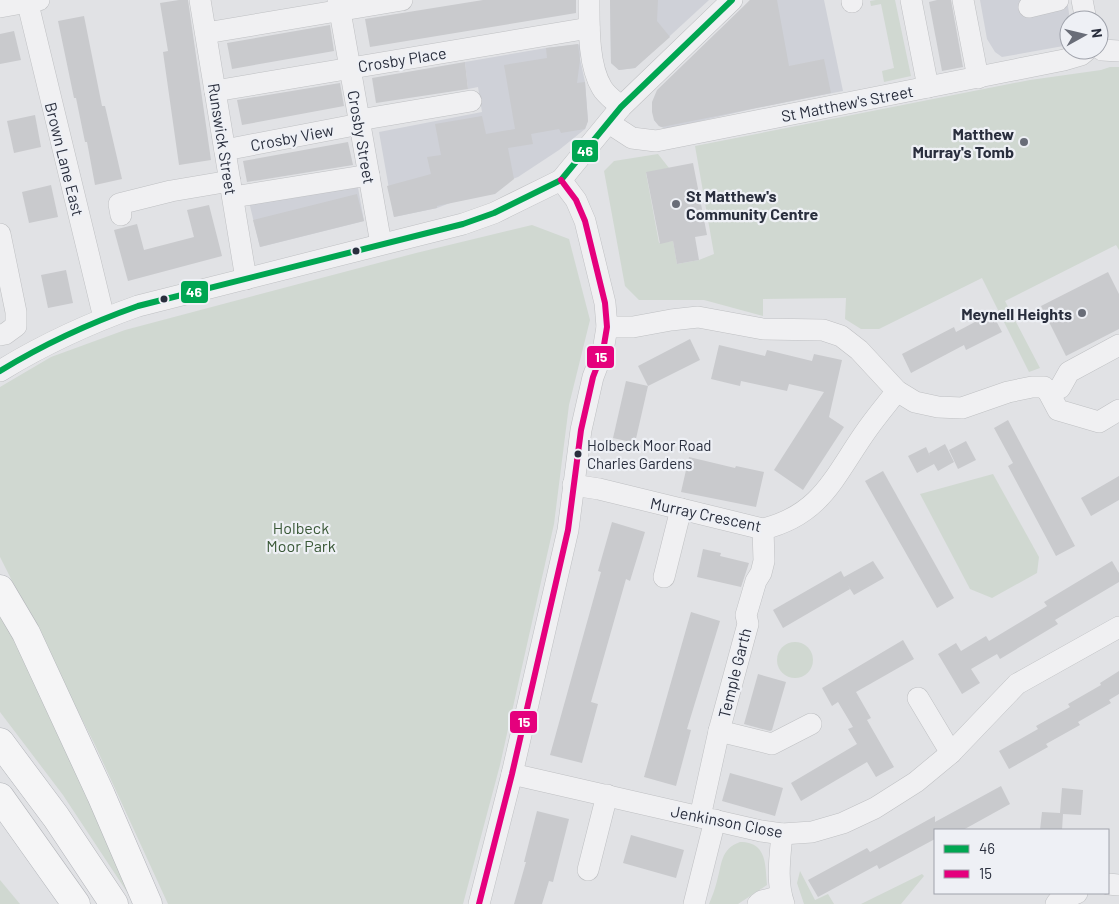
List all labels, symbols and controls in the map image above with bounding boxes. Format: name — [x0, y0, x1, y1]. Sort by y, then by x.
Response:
north arrow — [1059, 10, 1109, 60]
text: N — [1088, 27, 1106, 39]
street label: Crosby Place — [356, 43, 448, 75]
street label: St Matthew's Street — [779, 81, 915, 125]
street label: Runswick Street — [205, 82, 241, 196]
street label: Crosby Street — [344, 89, 380, 185]
street label: Brown Lane East — [42, 100, 88, 218]
street label: Crosby View — [249, 120, 336, 154]
place label: Matthew Murray's Tomb — [913, 124, 1014, 161]
marker: Matthew Murray's Tomb — [1018, 136, 1030, 148]
line badge: 46 — [571, 139, 599, 163]
text: 46 — [577, 142, 593, 159]
place label: St Matthew's Community Centre — [686, 186, 818, 223]
marker: St Matthew's Community Centre — [670, 198, 682, 210]
unlabelled marker — [351, 246, 361, 256]
line badge: 46 — [180, 280, 209, 304]
text: 46 — [186, 283, 202, 300]
unlabelled marker — [159, 294, 169, 304]
place label: Meynell Heights — [961, 304, 1072, 323]
marker: Meynell Heights — [1076, 307, 1088, 319]
line badge: 15 — [586, 345, 615, 369]
text: 15 — [595, 348, 608, 365]
place label: Holbeck Moor Road Charles Gardens — [587, 436, 712, 472]
marker: Holbeck Moor Road Charles Gardens — [573, 449, 583, 459]
street label: Murray Crescent — [649, 493, 763, 535]
park label: Holbeck Moor Park — [266, 518, 336, 555]
street label: Temple Garth — [714, 626, 754, 720]
line badge: 15 — [509, 710, 538, 734]
text: 15 — [518, 713, 531, 730]
street label: Jenkinson Close — [669, 801, 785, 841]
legend — [934, 829, 1109, 894]
text: 46 — [979, 839, 995, 857]
text: 15 — [979, 864, 992, 882]

